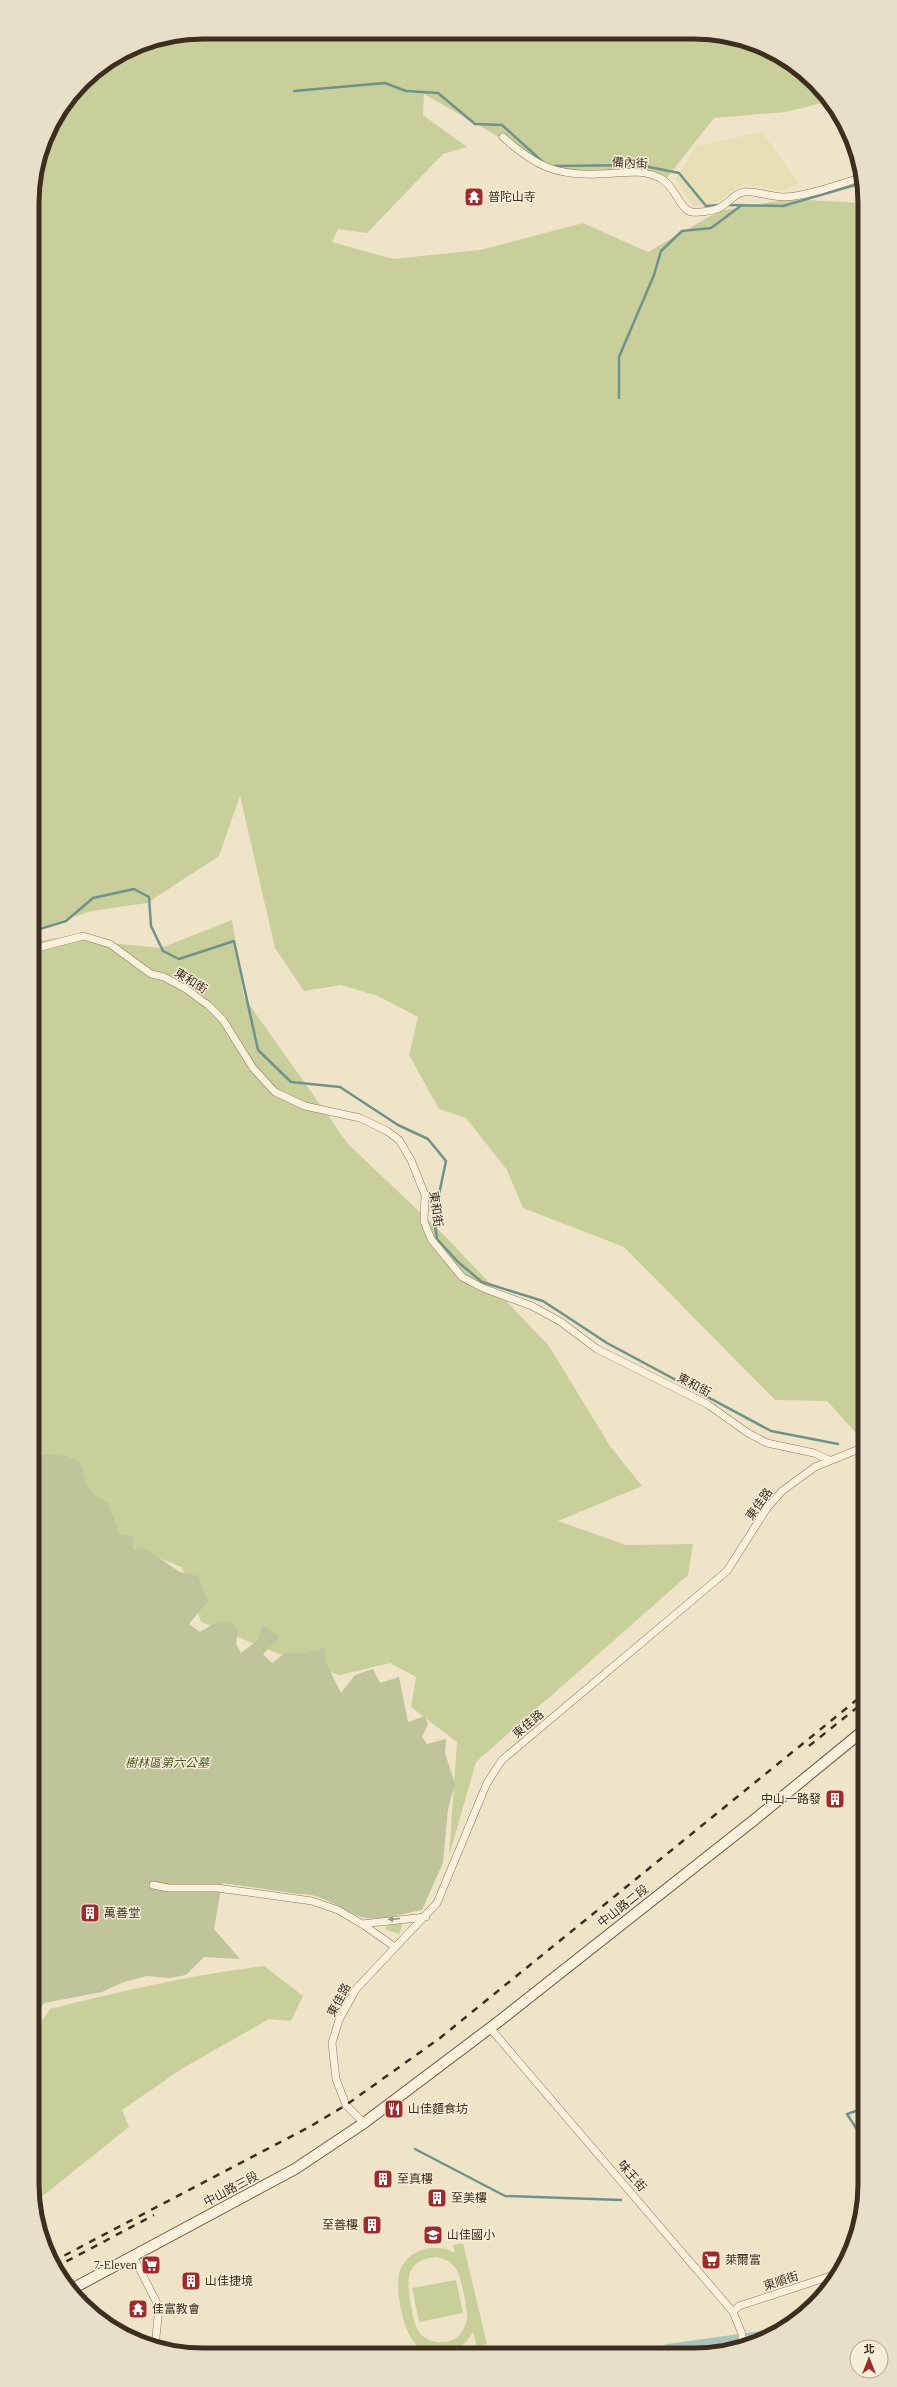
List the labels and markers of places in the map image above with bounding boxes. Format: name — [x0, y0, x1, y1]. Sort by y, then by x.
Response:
temple icon: 普陀山寺 — [463, 186, 485, 208]
place label: 普陀山寺 — [488, 190, 536, 204]
building icon: 中山一路發 — [824, 1788, 846, 1810]
place label: 中山一路發 — [761, 1792, 821, 1806]
building icon: 萬善堂 — [79, 1902, 101, 1924]
place label: 萬善堂 — [104, 1906, 140, 1920]
restaurant icon: 山佳麵食坊 — [383, 2098, 405, 2120]
place label: 山佳麵食坊 — [408, 2102, 468, 2116]
building icon: 至真樓 — [372, 2168, 394, 2190]
place label: 至真樓 — [397, 2172, 433, 2186]
building icon: 至美樓 — [426, 2187, 448, 2209]
place label: 至美樓 — [451, 2191, 487, 2205]
building icon: 至善樓 — [361, 2214, 383, 2236]
place label: 至善樓 — [322, 2218, 358, 2232]
school or university icon: 山佳國小 — [422, 2224, 444, 2246]
place label: 山佳國小 — [447, 2228, 495, 2242]
supermarket icon: 萊爾富 — [700, 2249, 722, 2271]
place label: 萊爾富 — [725, 2253, 761, 2267]
supermarket icon: 7-Eleven — [140, 2254, 162, 2276]
place label: 7-Eleven — [94, 2258, 137, 2272]
building icon: 山佳捷境 — [180, 2270, 202, 2292]
place label: 山佳捷境 — [205, 2274, 253, 2288]
temple icon: 佳富教會 — [127, 2298, 149, 2320]
place label: 佳富教會 — [152, 2302, 200, 2316]

